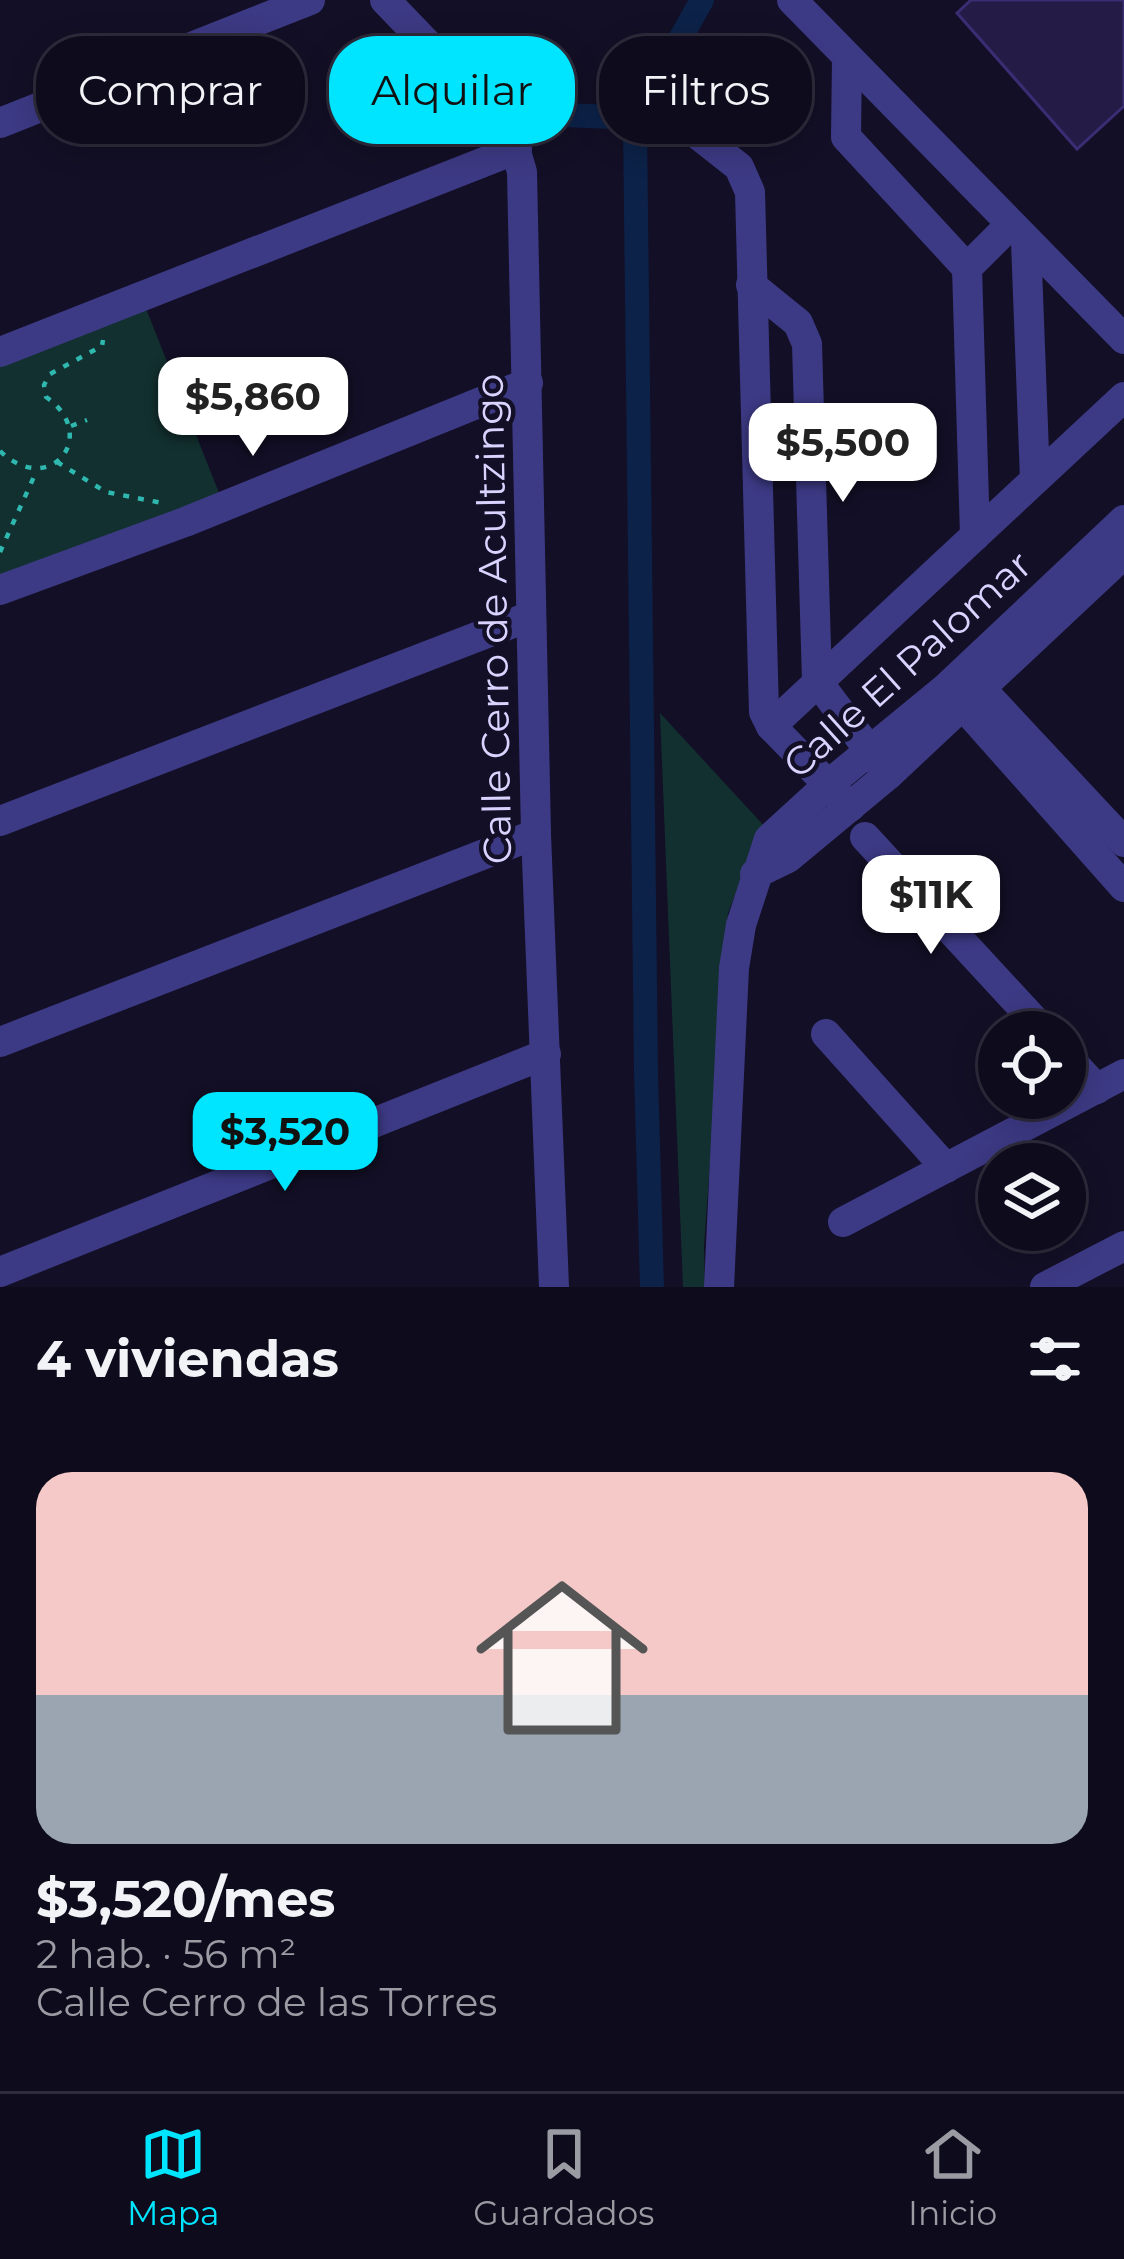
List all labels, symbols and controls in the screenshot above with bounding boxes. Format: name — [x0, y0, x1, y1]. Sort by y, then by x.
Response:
chip: Comprar — [36, 36, 305, 144]
chip: Alquilar — [329, 36, 575, 144]
chip: Filtros — [599, 36, 812, 144]
pin: $5,860 — [155, 357, 351, 459]
text: $5,860 — [185, 372, 321, 420]
street label: Calle Cerro de Acultzingo — [465, 373, 521, 865]
pin: $5,500 — [745, 403, 941, 505]
text: $5,500 — [776, 418, 910, 466]
street label: Calle El Palomar — [773, 540, 1041, 788]
pin: $11K — [860, 855, 1002, 957]
text: $11K — [889, 870, 973, 918]
map controls — [978, 1011, 1086, 1251]
button: locate — [978, 1011, 1086, 1119]
pin: $3,520 — [187, 1092, 383, 1194]
text: $3,520 — [220, 1107, 350, 1155]
button: layers — [978, 1143, 1086, 1251]
icon: filters — [1022, 1326, 1088, 1392]
text: 4 viviendas — [36, 1328, 339, 1390]
icon: home — [454, 1550, 670, 1766]
text: $3,520/mes — [36, 1868, 335, 1930]
text: 2 hab. · 56 m² — [36, 1930, 296, 1978]
text: Calle Cerro de las Torres — [36, 1978, 497, 2026]
tab: Mapa — [127, 2121, 220, 2233]
tab: Guardados — [473, 2121, 654, 2233]
tab: Inicio — [908, 2121, 997, 2233]

